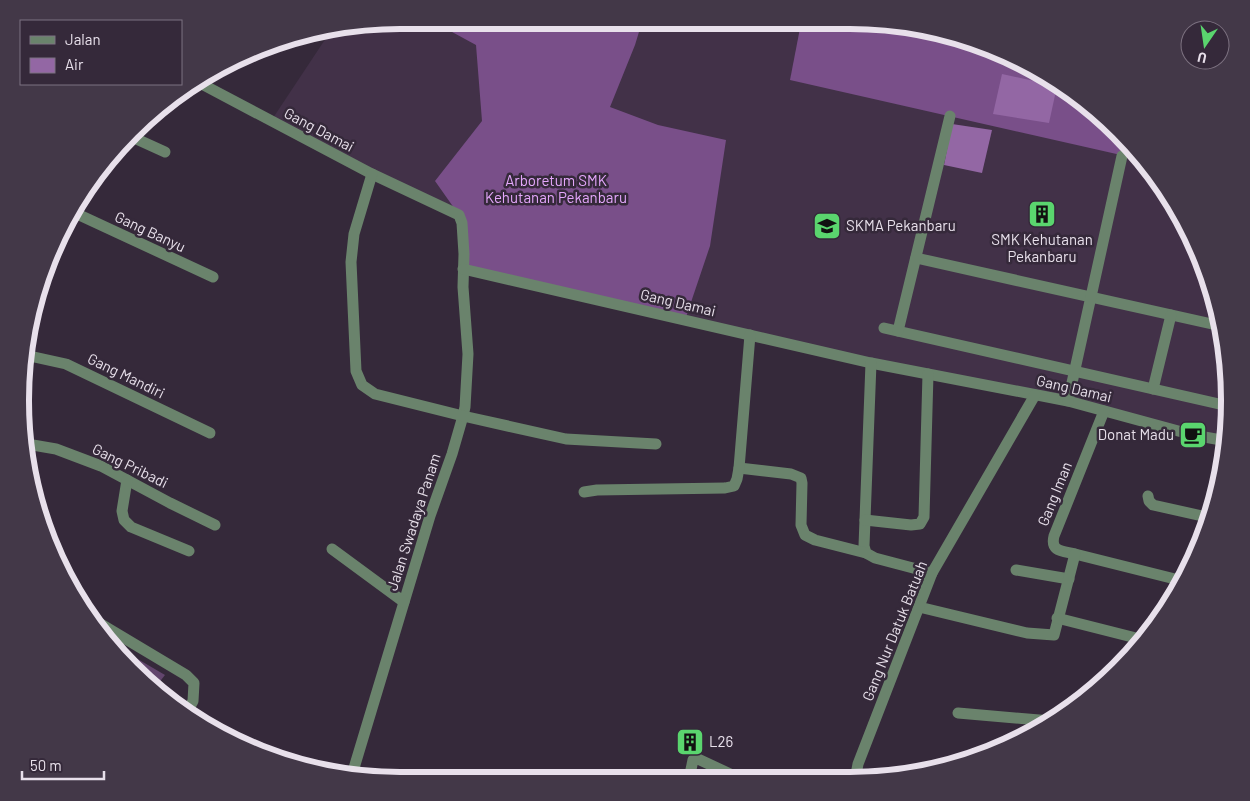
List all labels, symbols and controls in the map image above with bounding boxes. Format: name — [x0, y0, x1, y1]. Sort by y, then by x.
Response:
legend — [20, 20, 182, 85]
north arrow — [1180, 20, 1230, 70]
text: Jalan — [65, 30, 101, 48]
text: U — [1196, 49, 1208, 67]
text: Air — [65, 55, 84, 73]
street label: Gang Damai — [281, 103, 358, 155]
park label: Arboretum SMK Kehutanan Pekanbaru — [485, 171, 627, 206]
building icon: SMK Kehutanan Pekanbaru — [1027, 199, 1057, 229]
street label: Gang Banyu — [112, 207, 189, 255]
school or university icon: SKMA Pekanbaru — [812, 211, 842, 241]
place label: SKMA Pekanbaru — [846, 216, 956, 234]
place label: SMK Kehutanan Pekanbaru — [991, 230, 1093, 265]
street label: Gang Damai — [639, 285, 718, 319]
street label: Gang Mandiri — [85, 349, 168, 402]
street label: Gang Damai — [1035, 371, 1114, 405]
cafe icon: Donat Madu — [1178, 420, 1208, 450]
place label: Donat Madu — [1098, 425, 1174, 443]
street label: Gang Pribadi — [90, 439, 171, 491]
street label: Jalan Swadaya Panam — [382, 451, 444, 593]
street label: Gang Iman — [1033, 459, 1075, 528]
street label: Gang Nur Datuk Batuah — [858, 558, 930, 703]
building icon: L26 — [675, 727, 705, 757]
place label: L26 — [709, 732, 733, 750]
scale bar — [22, 748, 105, 780]
text: 50 m — [30, 756, 62, 774]

